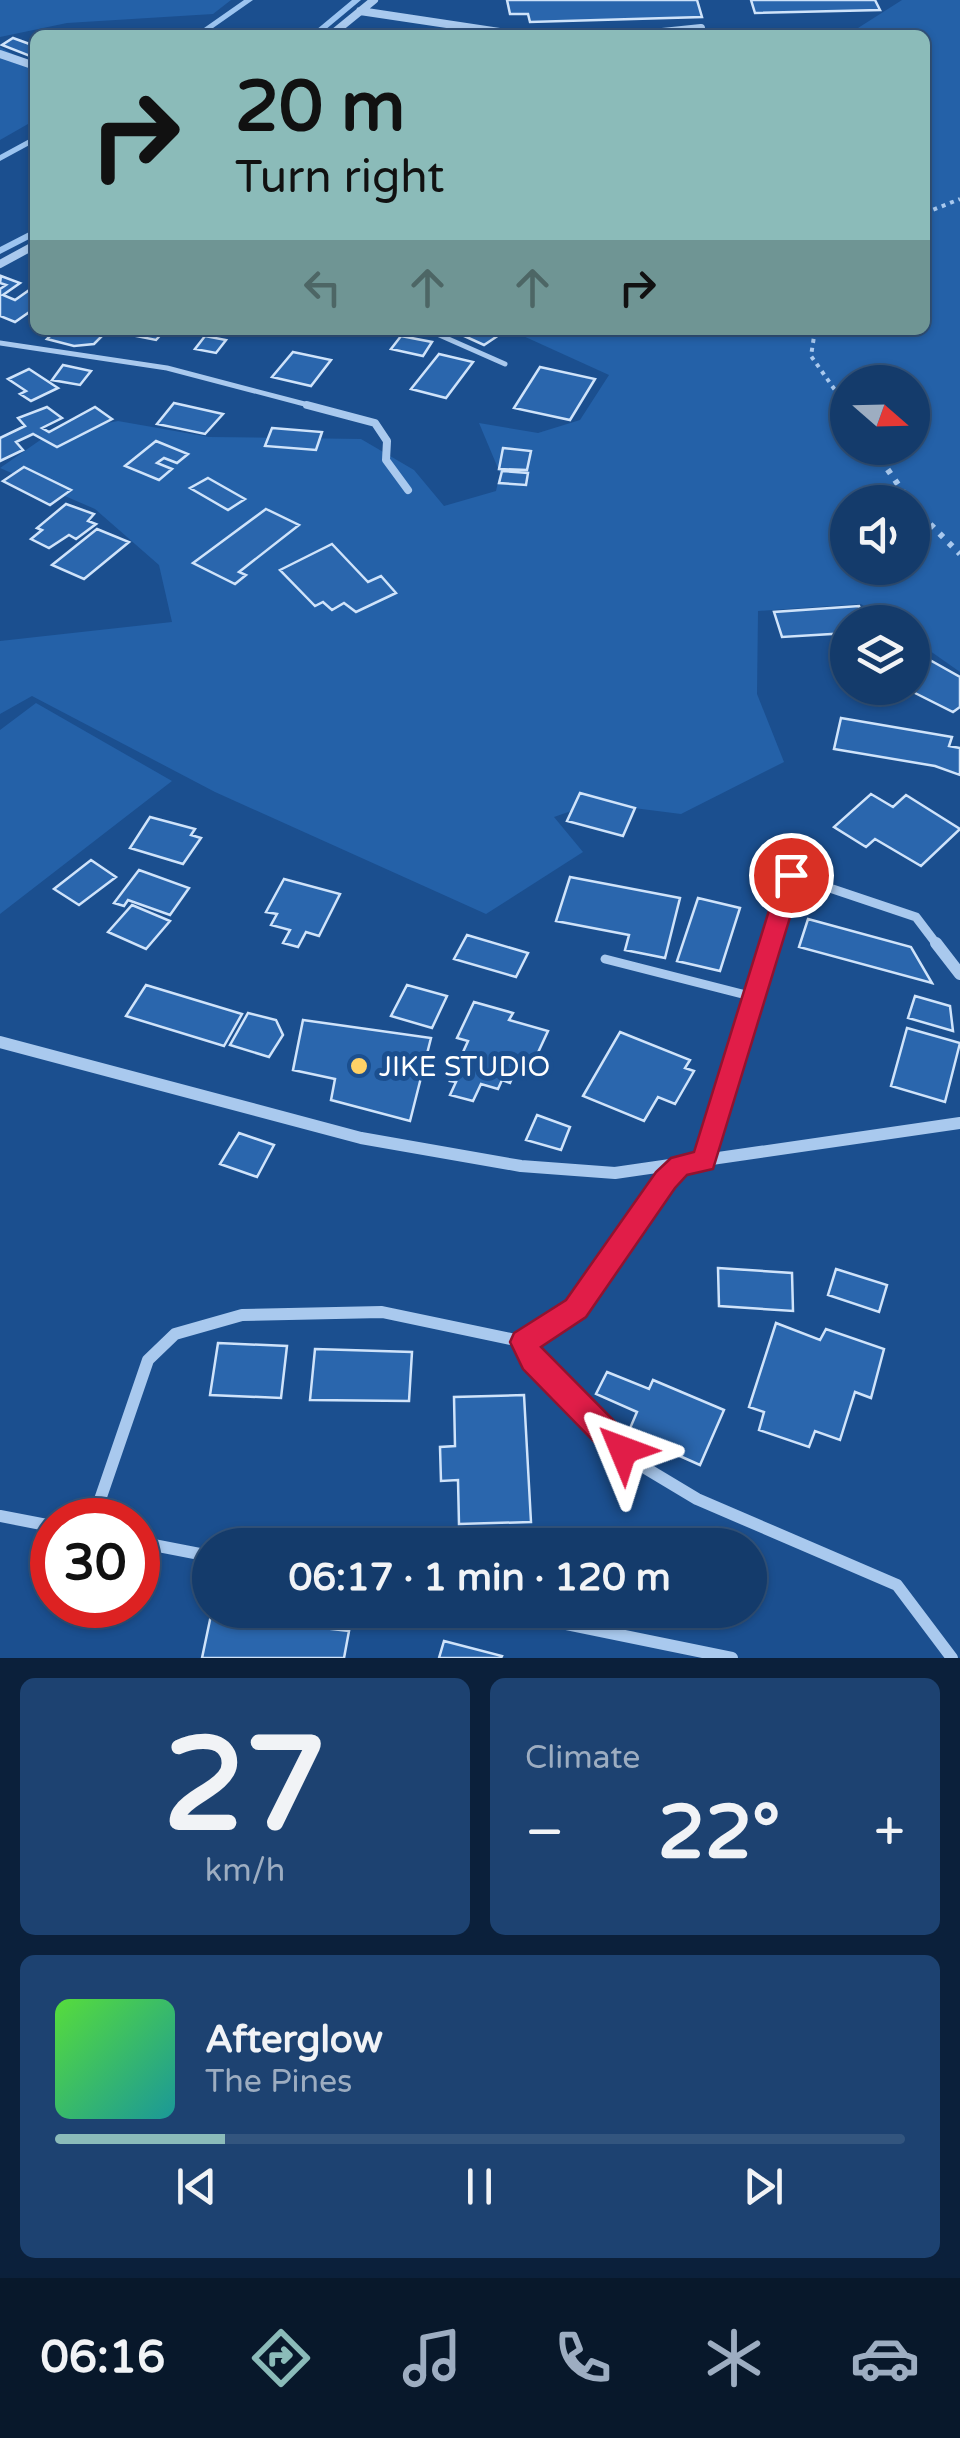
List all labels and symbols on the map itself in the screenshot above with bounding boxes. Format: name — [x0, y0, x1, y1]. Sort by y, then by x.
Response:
north arrow — [830, 365, 930, 465]
pin — [749, 833, 834, 918]
place label: JIKE STUDIO — [379, 1050, 550, 1084]
marker: JIKE STUDIO — [348, 1055, 370, 1077]
position arrow — [571, 1398, 675, 1502]
speed limit sign: 30 — [30, 1498, 160, 1628]

